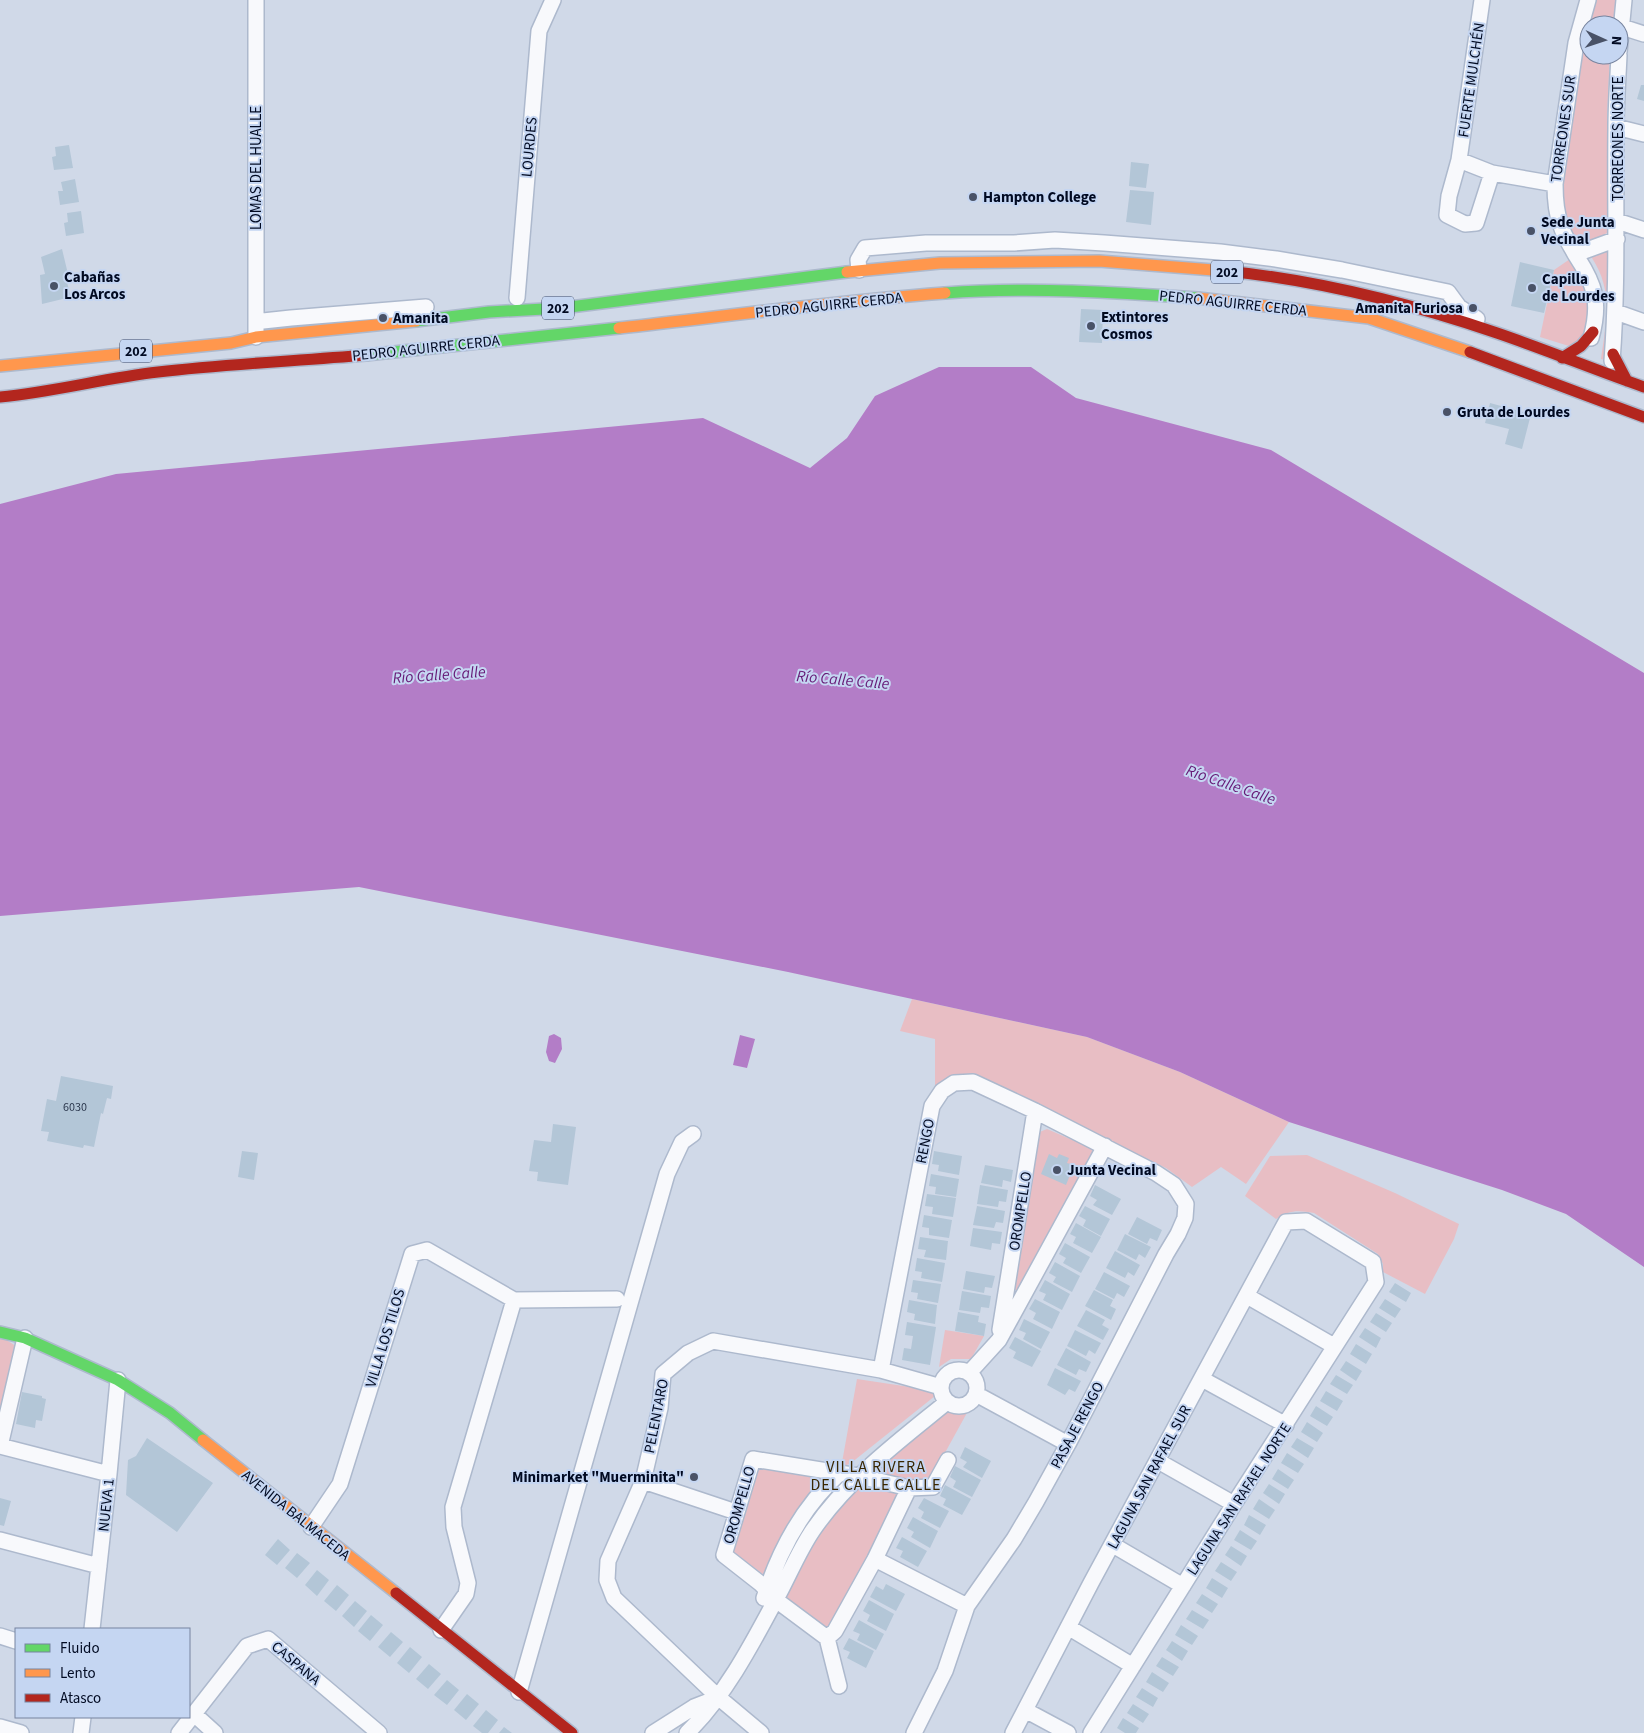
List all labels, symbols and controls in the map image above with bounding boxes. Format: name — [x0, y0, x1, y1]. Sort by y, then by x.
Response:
north arrow — [1579, 15, 1629, 65]
street label: FUERTE MULCHÉN — [1453, 21, 1490, 139]
text: N — [1606, 35, 1626, 46]
street label: TORREONES SUR — [1546, 74, 1581, 184]
street label: TORREONES NORTE — [1608, 76, 1629, 202]
street label: LOMAS DEL HUALLE — [246, 106, 267, 230]
street label: LOURDES — [516, 116, 543, 178]
place label: Hampton College — [983, 187, 1096, 208]
marker: Hampton College — [967, 191, 979, 203]
place label: Sede Junta Vecinal — [1540, 212, 1615, 250]
marker: Sede Junta Vecinal — [1525, 225, 1537, 237]
road number: 202 — [1211, 260, 1243, 284]
place label: Cabañas Los Arcos — [64, 267, 126, 305]
place label: Capilla de Lourdes — [1542, 269, 1615, 307]
marker: Cabañas Los Arcos — [48, 280, 60, 292]
marker: Capilla de Lourdes — [1526, 282, 1538, 294]
street label: PEDRO AGUIRRE CERDA — [1158, 285, 1309, 322]
street label: PEDRO AGUIRRE CERDA — [754, 287, 905, 324]
road number: 202 — [542, 296, 574, 320]
place label: Amanita Furiosa — [1355, 298, 1463, 319]
marker: Amanita Furiosa — [1467, 302, 1479, 314]
place label: Extintores Cosmos — [1101, 307, 1169, 345]
place label: Amanita — [392, 308, 449, 329]
marker: Amanita — [377, 312, 389, 324]
marker: Extintores Cosmos — [1085, 320, 1097, 332]
street label: PEDRO AGUIRRE CERDA — [351, 330, 502, 367]
road number: 202 — [120, 340, 152, 362]
place label: Gruta de Lourdes — [1457, 402, 1570, 423]
marker: Gruta de Lourdes — [1441, 406, 1453, 418]
water label: Río Calle Calle — [392, 661, 487, 689]
water label: Río Calle Calle — [795, 665, 891, 695]
water label: Río Calle Calle — [1183, 759, 1279, 811]
house number: 6030 — [63, 1099, 87, 1116]
street label: RENGO — [911, 1117, 940, 1165]
place label: Junta Vecinal — [1067, 1160, 1157, 1181]
marker: Junta Vecinal — [1051, 1164, 1063, 1176]
street label: OROMPELLO — [1004, 1170, 1037, 1252]
street label: VILLA LOS TILOS — [361, 1286, 410, 1390]
street label: PELENTARO — [639, 1377, 674, 1455]
street label: PASAJE RENGO — [1046, 1378, 1109, 1472]
street label: LAGUNA SAN RAFAEL SUR — [1103, 1401, 1196, 1553]
street label: LAGUNA SAN RAFAEL NORTE — [1182, 1419, 1297, 1580]
district label: VILLA RIVERA DEL CALLE CALLE — [810, 1456, 942, 1496]
street label: OROMPELLO — [718, 1464, 761, 1546]
street label: AVENIDA BALMACEDA — [237, 1465, 355, 1566]
place label: Minimarket "Muerminita" — [512, 1467, 684, 1488]
marker: Minimarket "Muerminita" — [688, 1471, 700, 1483]
street label: NUEVA 1 — [93, 1477, 120, 1533]
legend — [15, 1628, 190, 1718]
street label: CASPANA — [267, 1637, 325, 1691]
text: Fluido — [60, 1638, 100, 1659]
text: Lento — [60, 1663, 96, 1684]
text: Atasco — [60, 1688, 101, 1709]

